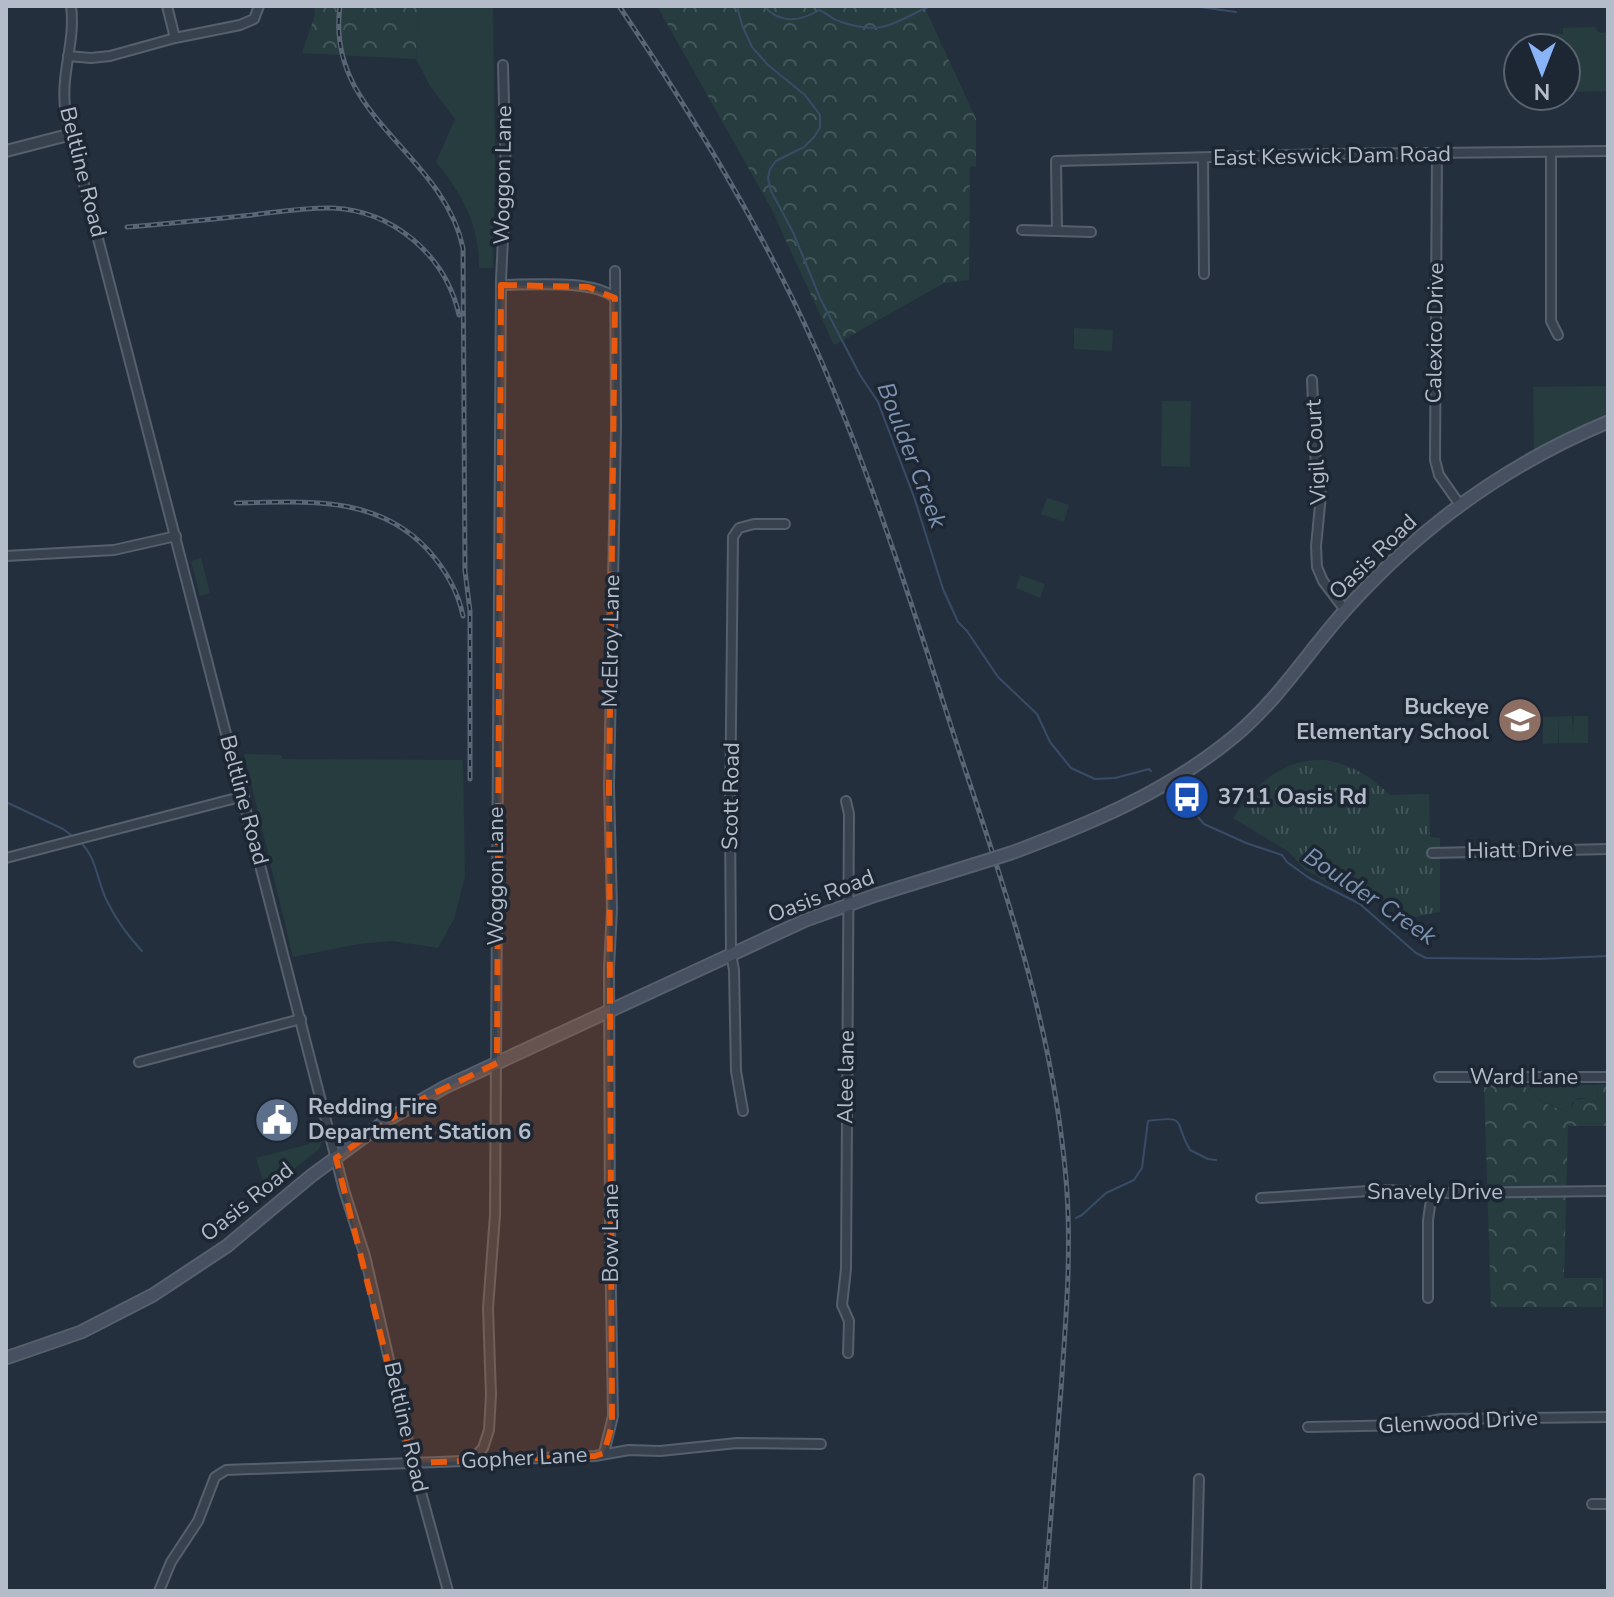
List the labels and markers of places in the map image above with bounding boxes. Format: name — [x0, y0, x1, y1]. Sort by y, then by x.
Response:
place label: Buckeye Elementary School — [1296, 692, 1489, 747]
school or university icon: Buckeye Elementary School — [1496, 696, 1544, 744]
bus stop icon: 3711 Oasis Rd — [1163, 773, 1211, 821]
place label: 3711 Oasis Rd — [1218, 782, 1367, 812]
place label: Redding Fire Department Station 6 — [308, 1092, 531, 1147]
public building icon: Redding Fire Department Station 6 — [253, 1096, 301, 1144]

